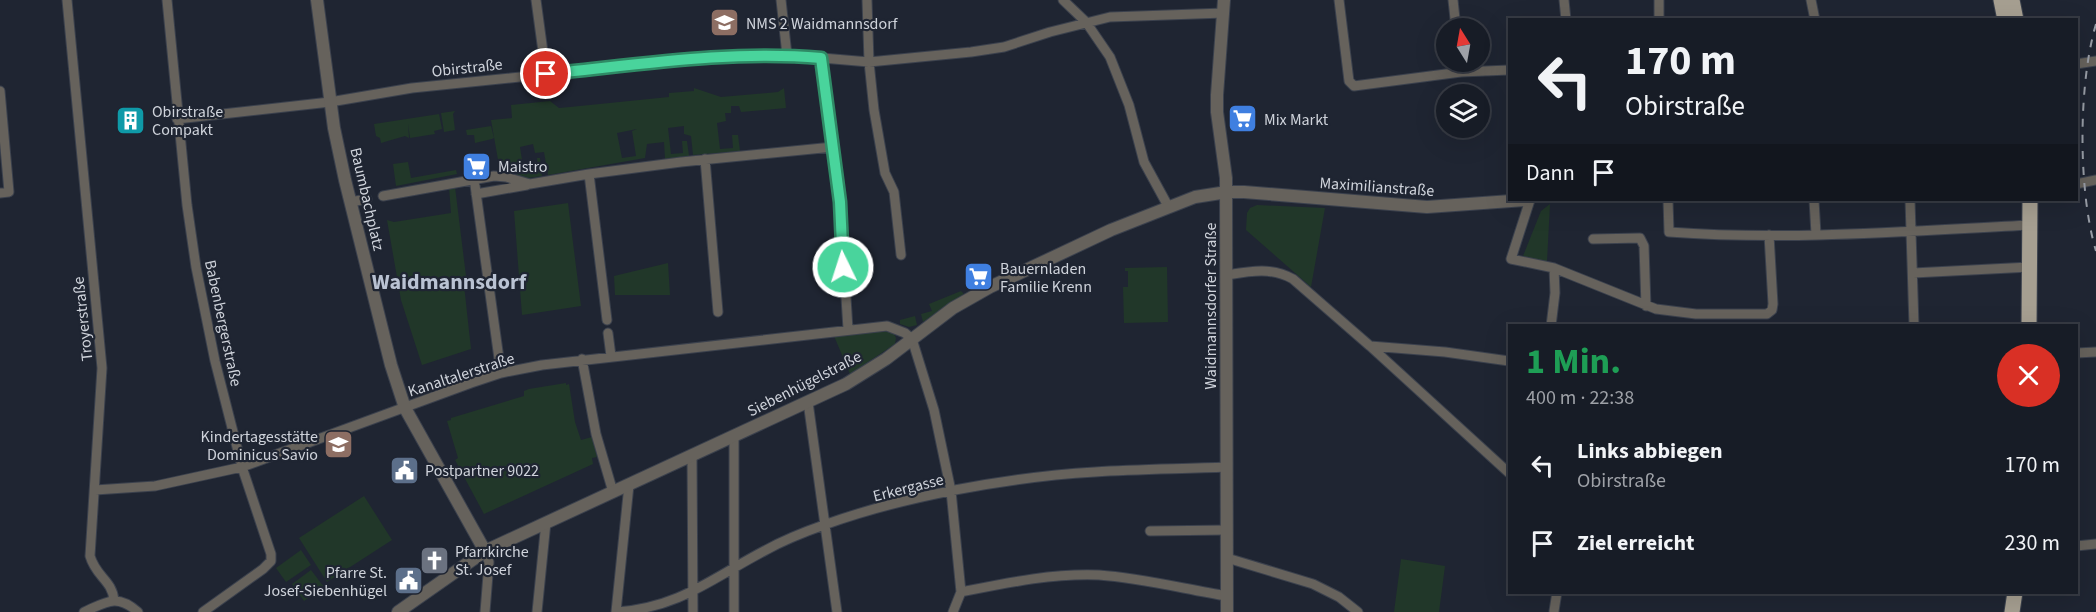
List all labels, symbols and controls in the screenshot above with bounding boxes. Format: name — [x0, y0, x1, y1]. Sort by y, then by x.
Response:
school or university icon: NMS 2 Waidmannsdorf — [709, 7, 741, 39]
place label: NMS 2 Waidmannsdorf — [746, 13, 899, 35]
north arrow — [1436, 18, 1490, 72]
map controls — [1436, 18, 1490, 138]
text: 170 m — [1625, 31, 1736, 91]
icon: left — [1526, 42, 1604, 120]
pin — [520, 48, 571, 99]
street label: Obirstraße — [431, 53, 504, 83]
icon: arrive — [529, 57, 562, 90]
button: layers — [1436, 84, 1490, 138]
text: Obirstraße — [1625, 87, 1745, 126]
place label: Obirstraße Compakt — [152, 101, 223, 141]
supermarket icon: Mix Markt — [1227, 103, 1259, 135]
building icon: Obirstraße Compakt — [115, 104, 147, 136]
place label: Mix Markt — [1264, 109, 1329, 131]
street label: Baumbachplatz — [344, 146, 390, 253]
supermarket icon: Maistro — [461, 150, 493, 182]
place label: Maistro — [498, 156, 548, 178]
icon: arrive — [1587, 156, 1620, 189]
text: Dann — [1526, 157, 1575, 189]
street label: Maximilianstraße — [1319, 172, 1435, 202]
street label: Waidmannsdorfer Straße — [1200, 222, 1222, 390]
position arrow — [811, 235, 875, 299]
street label: Babenbergerstraße — [199, 258, 247, 388]
place label: Bauernladen Familie Krenn — [1000, 258, 1092, 298]
supermarket icon: Bauernladen Familie Krenn — [963, 261, 995, 293]
district label: Waidmannsdorf — [372, 266, 528, 298]
street label: Troyerstraße — [68, 275, 98, 362]
text: 1 Min. — [1526, 336, 1621, 387]
button: close — [1997, 344, 2060, 407]
street label: Siebenhügelstraße — [744, 346, 865, 422]
street label: Kanaltalerstraße — [405, 347, 518, 403]
text: 400 m · 22:38 — [1526, 384, 1634, 412]
place label: Kindertagesstätte Dominicus Savio — [201, 426, 318, 466]
school or university icon: Kindertagesstätte Dominicus Savio — [323, 429, 355, 461]
text: Links abbiegen — [1577, 435, 1723, 467]
icon: left — [1526, 449, 1559, 482]
text: 170 m — [2005, 449, 2060, 481]
public building icon: Postpartner 9022 — [388, 454, 420, 486]
place label: Postpartner 9022 — [425, 460, 539, 482]
text: Obirstraße — [1577, 467, 1666, 495]
street label: Erkergasse — [871, 469, 946, 507]
icon: arrive — [1526, 527, 1559, 560]
text: Ziel erreicht — [1577, 527, 1695, 559]
text: 230 m — [2005, 527, 2060, 559]
place label: Pfarrkirche St. Josef — [455, 541, 529, 581]
church icon: Pfarrkirche St. Josef — [418, 544, 450, 576]
place label: Pfarre St. Josef-Siebenhügel — [264, 562, 387, 602]
public building icon: Pfarre St. Josef-Siebenhügel — [392, 565, 424, 597]

